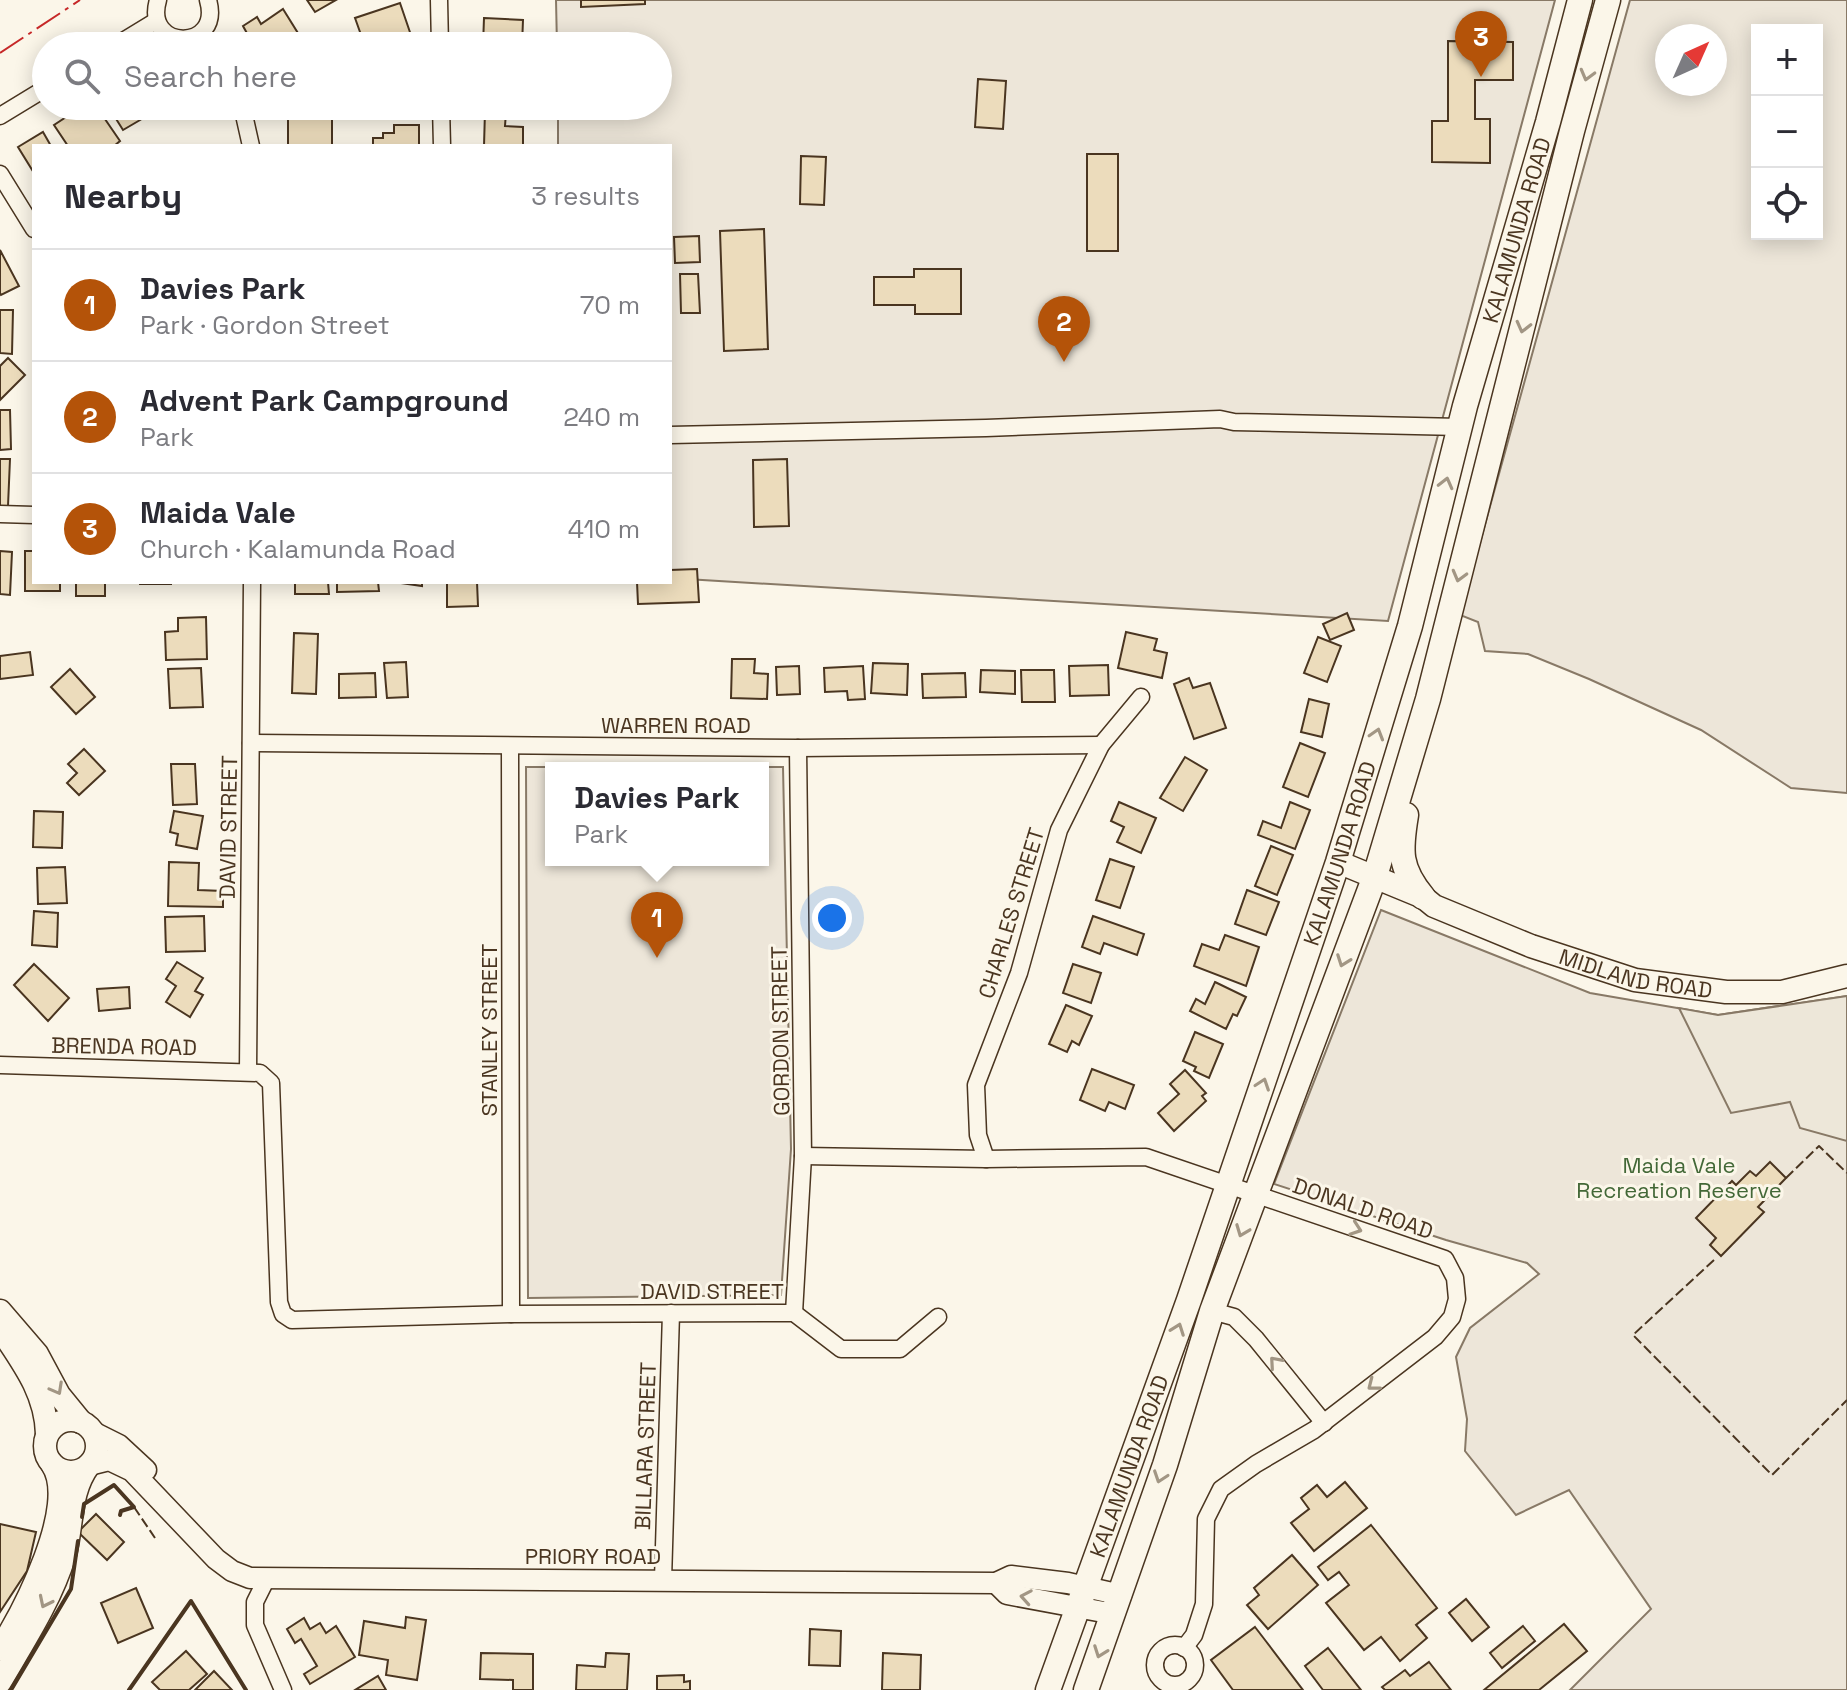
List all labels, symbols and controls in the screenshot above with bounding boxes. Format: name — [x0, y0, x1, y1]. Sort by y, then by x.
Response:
pin: 3 — [1455, 11, 1507, 77]
north arrow — [1655, 24, 1727, 96]
map controls — [1751, 24, 1823, 240]
button: + — [1751, 24, 1823, 96]
search box — [32, 32, 672, 120]
icon: search — [60, 54, 104, 98]
text: Search here — [124, 57, 297, 96]
one-way arrow — [1580, 68, 1596, 82]
button: − — [1751, 96, 1823, 168]
street label: KALAMUNDA ROAD — [1476, 134, 1557, 326]
button: locate — [1751, 168, 1823, 240]
text: Nearby — [64, 175, 182, 218]
text: 3 results — [531, 179, 640, 213]
text: Davies Park — [140, 269, 306, 308]
text: 1 — [84, 288, 96, 322]
text: 70 m — [580, 288, 640, 322]
pin: 2 — [1038, 296, 1090, 362]
text: Park · Gordon Street — [140, 308, 390, 342]
one-way arrow — [1516, 320, 1533, 334]
text: Advent Park Campground — [140, 381, 509, 420]
text: 2 — [82, 400, 98, 434]
text: 240 m — [563, 400, 640, 434]
text: Park — [140, 420, 194, 454]
one-way arrow — [1436, 477, 1453, 491]
text: Maida Vale — [140, 493, 296, 532]
text: 3 — [82, 512, 98, 546]
text: 410 m — [568, 512, 640, 546]
text: Church · Kalamunda Road — [140, 532, 456, 566]
one-way arrow — [1452, 569, 1469, 583]
street label: WARREN ROAD — [601, 711, 751, 739]
one-way arrow — [1368, 728, 1384, 742]
street label: DAVID STREET — [213, 755, 243, 899]
street label: KALAMUNDA ROAD — [1297, 758, 1382, 949]
popup — [545, 762, 769, 866]
text: Davies Park — [574, 778, 740, 817]
text: Park — [574, 817, 628, 851]
street label: CHARLES STREET — [972, 824, 1050, 1002]
pin: 1 — [631, 892, 683, 958]
your location — [812, 898, 852, 938]
street label: MIDLAND ROAD — [1556, 942, 1714, 1004]
street label: STANLEY STREET — [475, 943, 503, 1117]
street label: GORDON STREET — [765, 946, 795, 1116]
one-way arrow — [1336, 953, 1353, 967]
street label: BRENDA ROAD — [51, 1031, 197, 1061]
one-way arrow — [1254, 1078, 1270, 1092]
park label: Maida Vale Recreation Reserve — [1576, 1151, 1782, 1204]
street label: DONALD ROAD — [1289, 1171, 1437, 1245]
one-way arrow — [1348, 1219, 1362, 1235]
one-way arrow — [1235, 1223, 1252, 1237]
street label: DAVID STREET — [640, 1277, 784, 1305]
one-way arrow — [1168, 1323, 1185, 1337]
one-way arrow — [1270, 1357, 1285, 1371]
street label: BILLARA STREET — [628, 1361, 662, 1531]
street label: KALAMUNDA ROAD — [1083, 1371, 1175, 1561]
one-way arrow — [1367, 1375, 1382, 1389]
one-way arrow — [47, 1380, 63, 1395]
one-way arrow — [1154, 1470, 1170, 1484]
street label: PRIORY ROAD — [525, 1542, 661, 1570]
one-way arrow — [1019, 1589, 1032, 1606]
one-way arrow — [39, 1593, 55, 1608]
one-way arrow — [1093, 1644, 1110, 1658]

